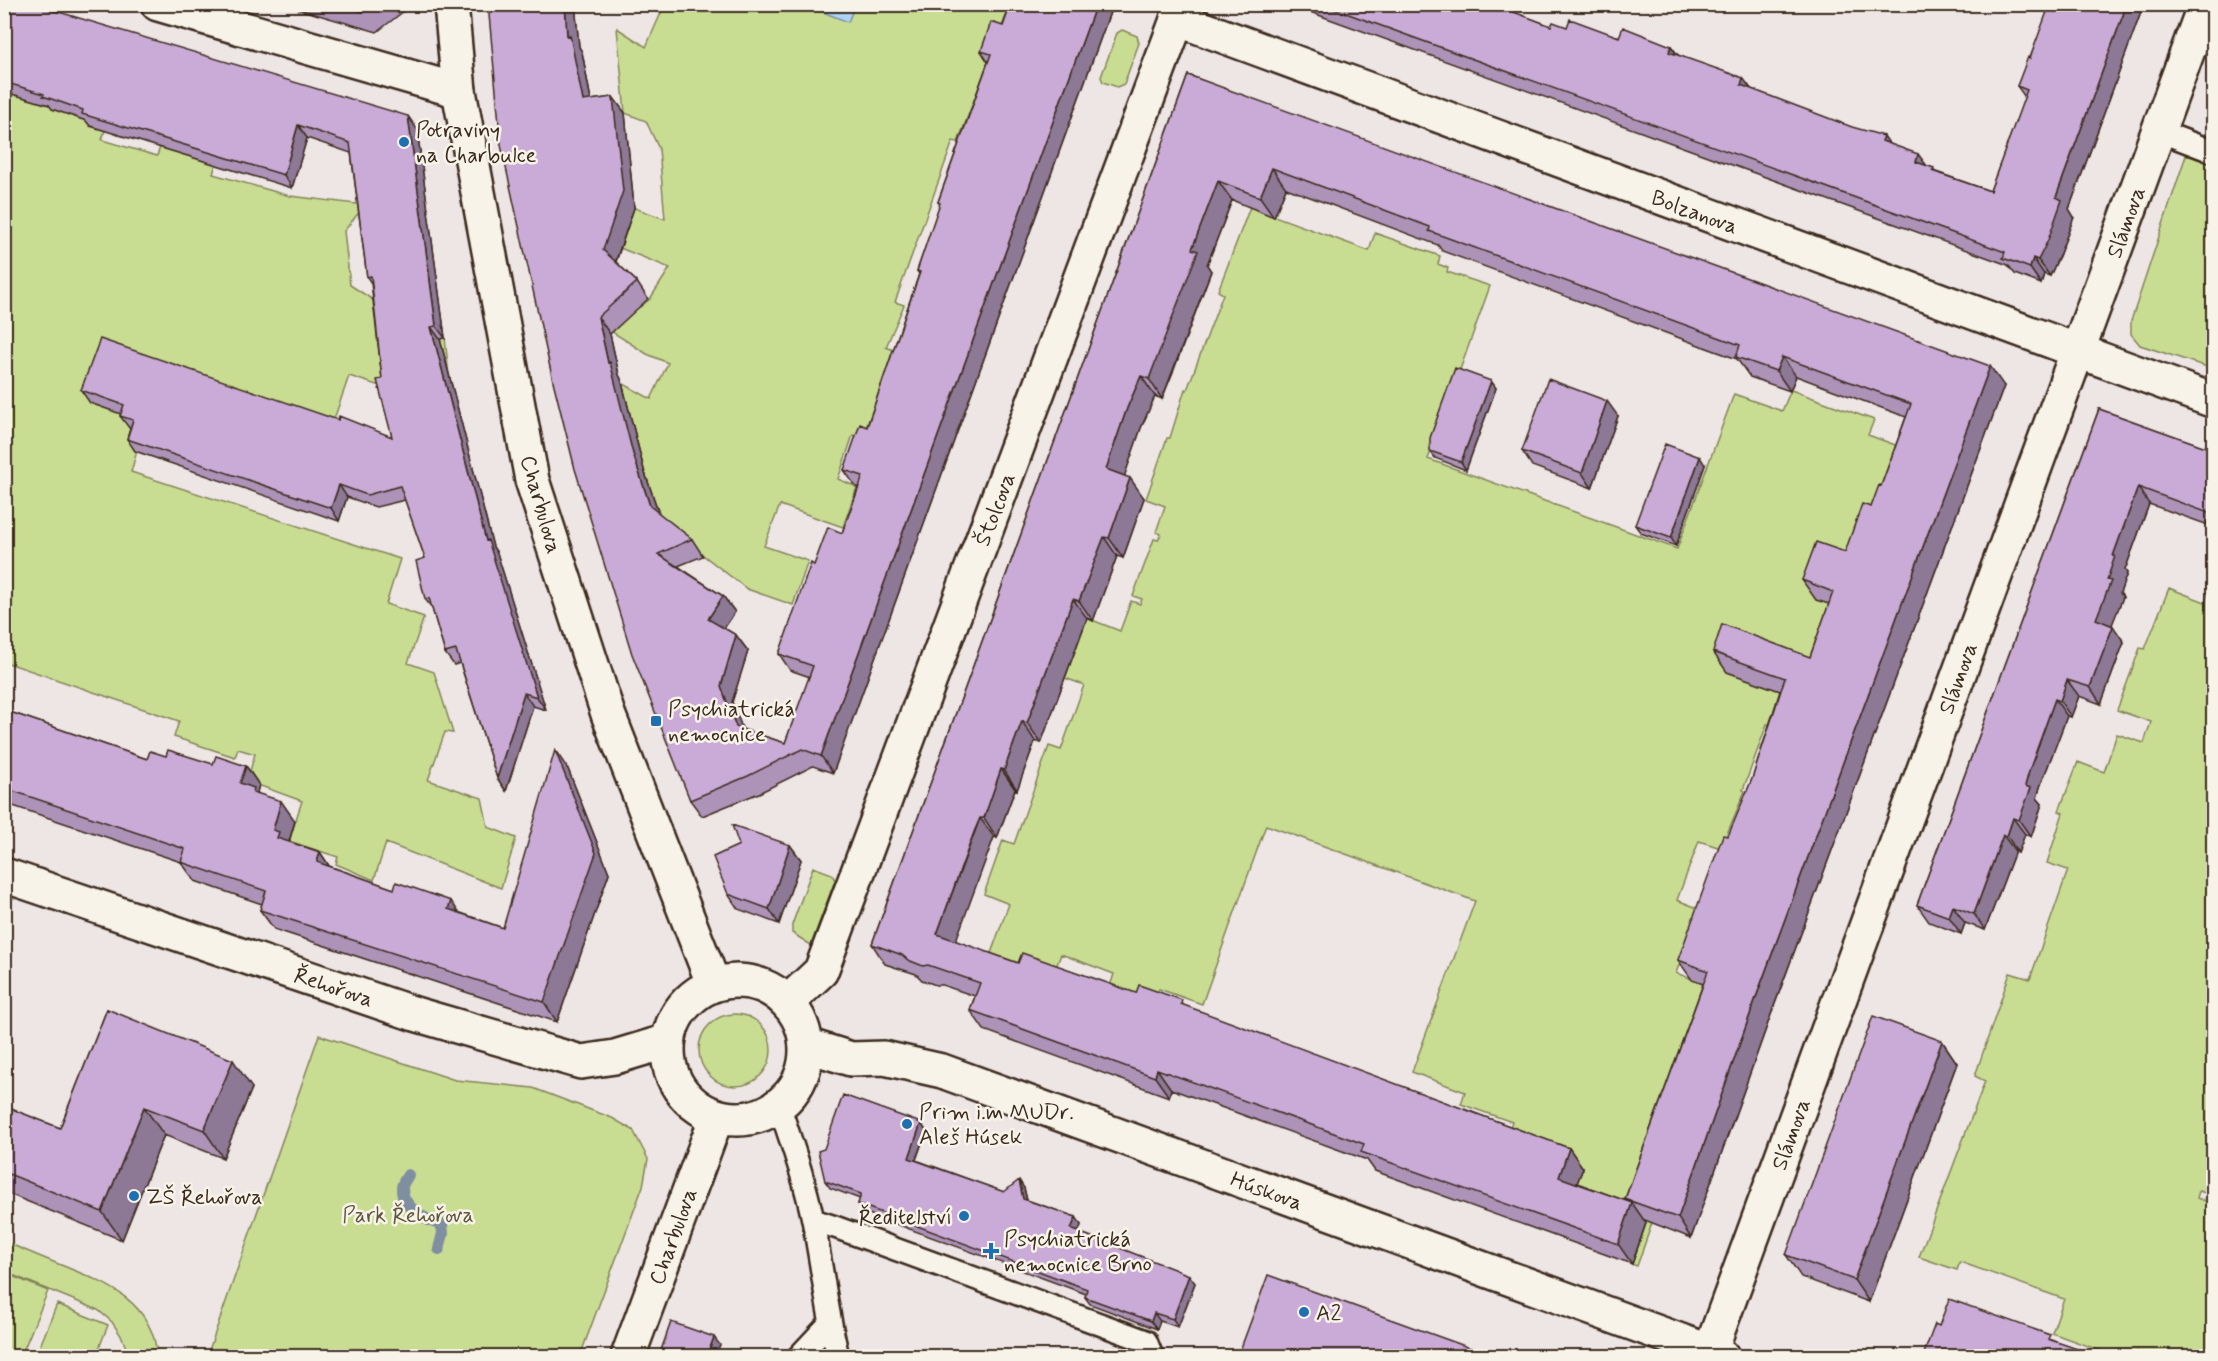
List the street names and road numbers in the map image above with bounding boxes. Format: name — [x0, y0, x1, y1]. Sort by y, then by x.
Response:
street label: Slámova — [2101, 183, 2153, 262]
street label: Bolzanova — [1647, 184, 1741, 241]
street label: Charbulova — [513, 452, 567, 557]
street label: Štolcova — [969, 469, 1023, 550]
street label: Slámova — [1933, 639, 1985, 718]
street label: Řehořova — [290, 961, 377, 1014]
street label: Slámova — [1766, 1095, 1818, 1174]
street label: Húskova — [1226, 1166, 1306, 1218]
street label: Charbulova — [643, 1184, 704, 1289]

